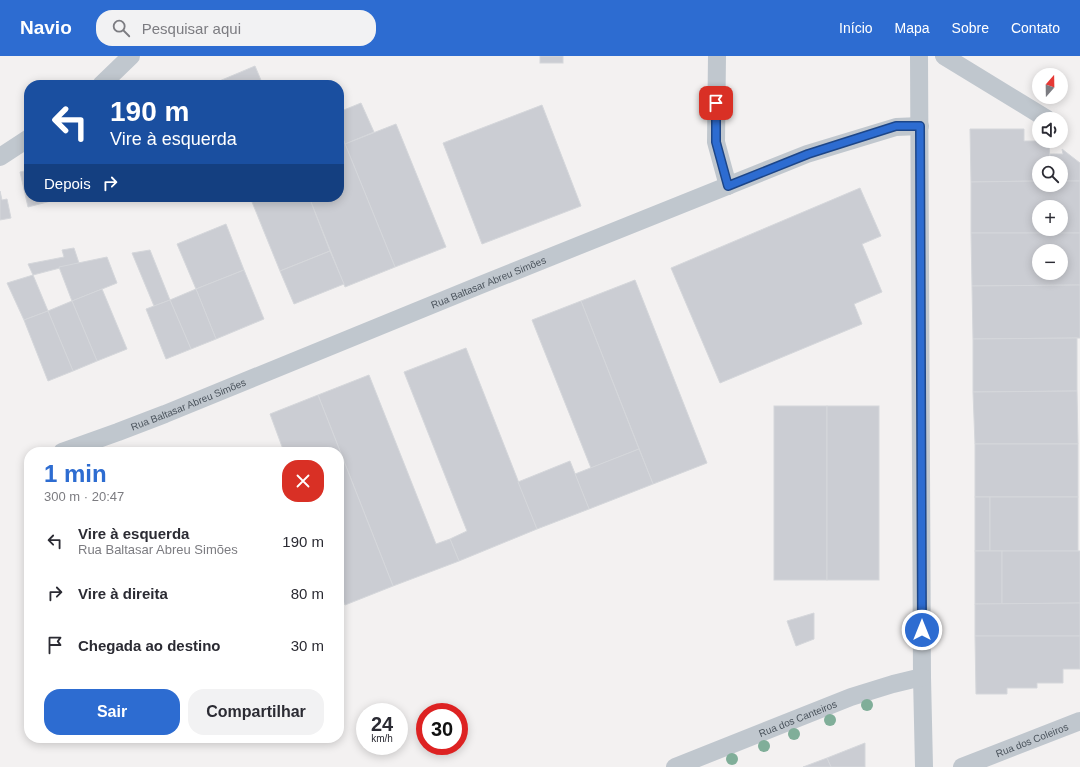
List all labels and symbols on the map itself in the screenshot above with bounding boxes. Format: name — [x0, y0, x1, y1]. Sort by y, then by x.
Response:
north arrow — [1032, 68, 1068, 104]
pin — [699, 86, 733, 120]
street label: Rua Baltasar Abreu Simões — [429, 254, 547, 310]
street label: Rua Baltasar Abreu Simões — [129, 376, 247, 432]
position arrow — [901, 609, 943, 651]
street label: Rua dos Canteiros — [757, 698, 838, 739]
speed limit sign: 30 — [416, 703, 468, 755]
street label: Rua dos Coleiros — [994, 721, 1070, 759]

